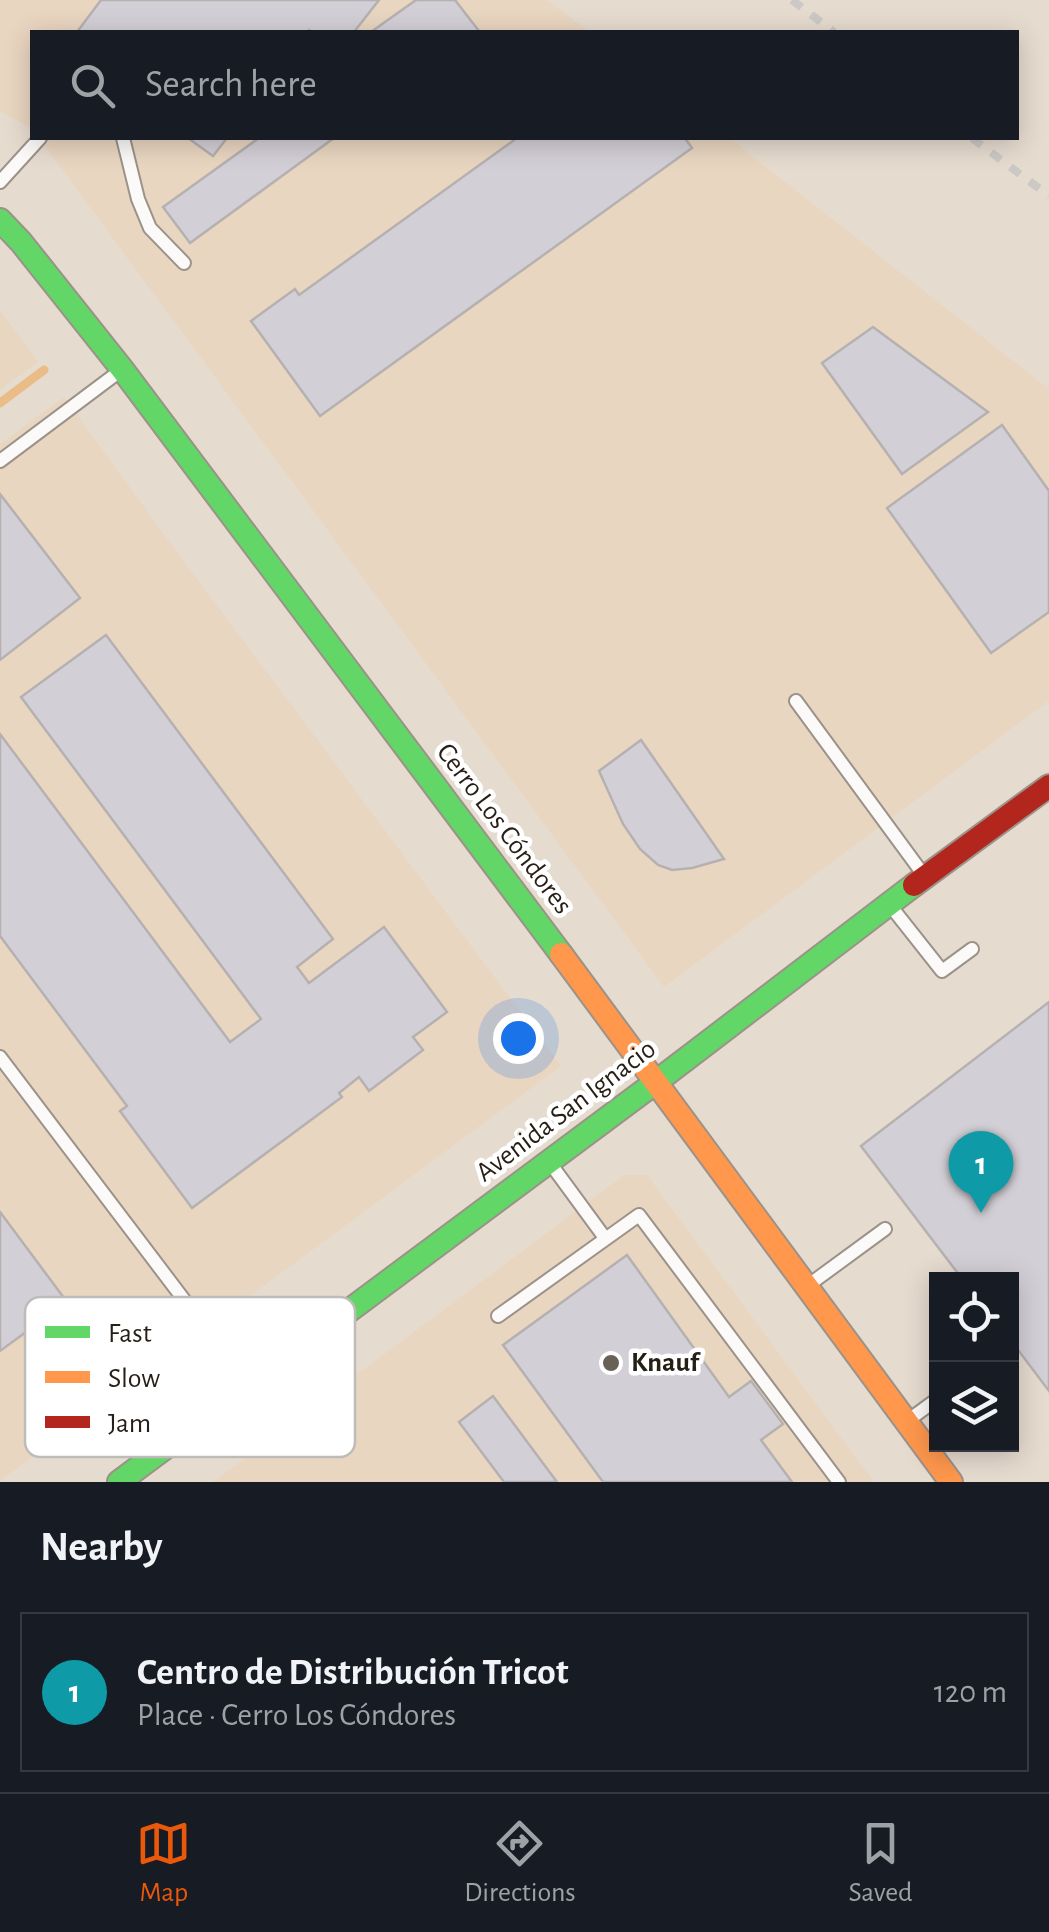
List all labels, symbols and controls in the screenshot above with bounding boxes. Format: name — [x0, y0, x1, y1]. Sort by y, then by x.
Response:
search box — [30, 30, 1019, 140]
icon: search — [65, 58, 120, 113]
text: Search here — [145, 66, 317, 104]
street label: Cerro Los Cóndores — [431, 739, 577, 919]
your location — [493, 1013, 544, 1064]
street label: Avenida San Ignacio — [471, 1035, 661, 1187]
pin: 1 — [948, 1130, 1014, 1213]
map controls — [929, 1272, 1019, 1452]
button: locate — [929, 1272, 1019, 1362]
legend — [25, 1297, 355, 1457]
text: Fast — [108, 1320, 152, 1348]
place label: Knauf — [631, 1349, 701, 1377]
marker: Knauf — [600, 1352, 622, 1374]
button: layers — [929, 1362, 1019, 1452]
text: Slow — [108, 1365, 160, 1393]
text: Jam — [108, 1410, 151, 1438]
text: Nearby — [40, 1526, 163, 1568]
text: Centro de Distribución Tricot — [137, 1654, 569, 1692]
text: 1 — [69, 1676, 80, 1708]
text: 120 m — [934, 1676, 1007, 1708]
text: Place · Cerro Los Cóndores — [137, 1699, 456, 1731]
tab: Map — [136, 1816, 191, 1910]
tab: Directions — [464, 1816, 576, 1910]
tab: Saved — [849, 1816, 913, 1910]

